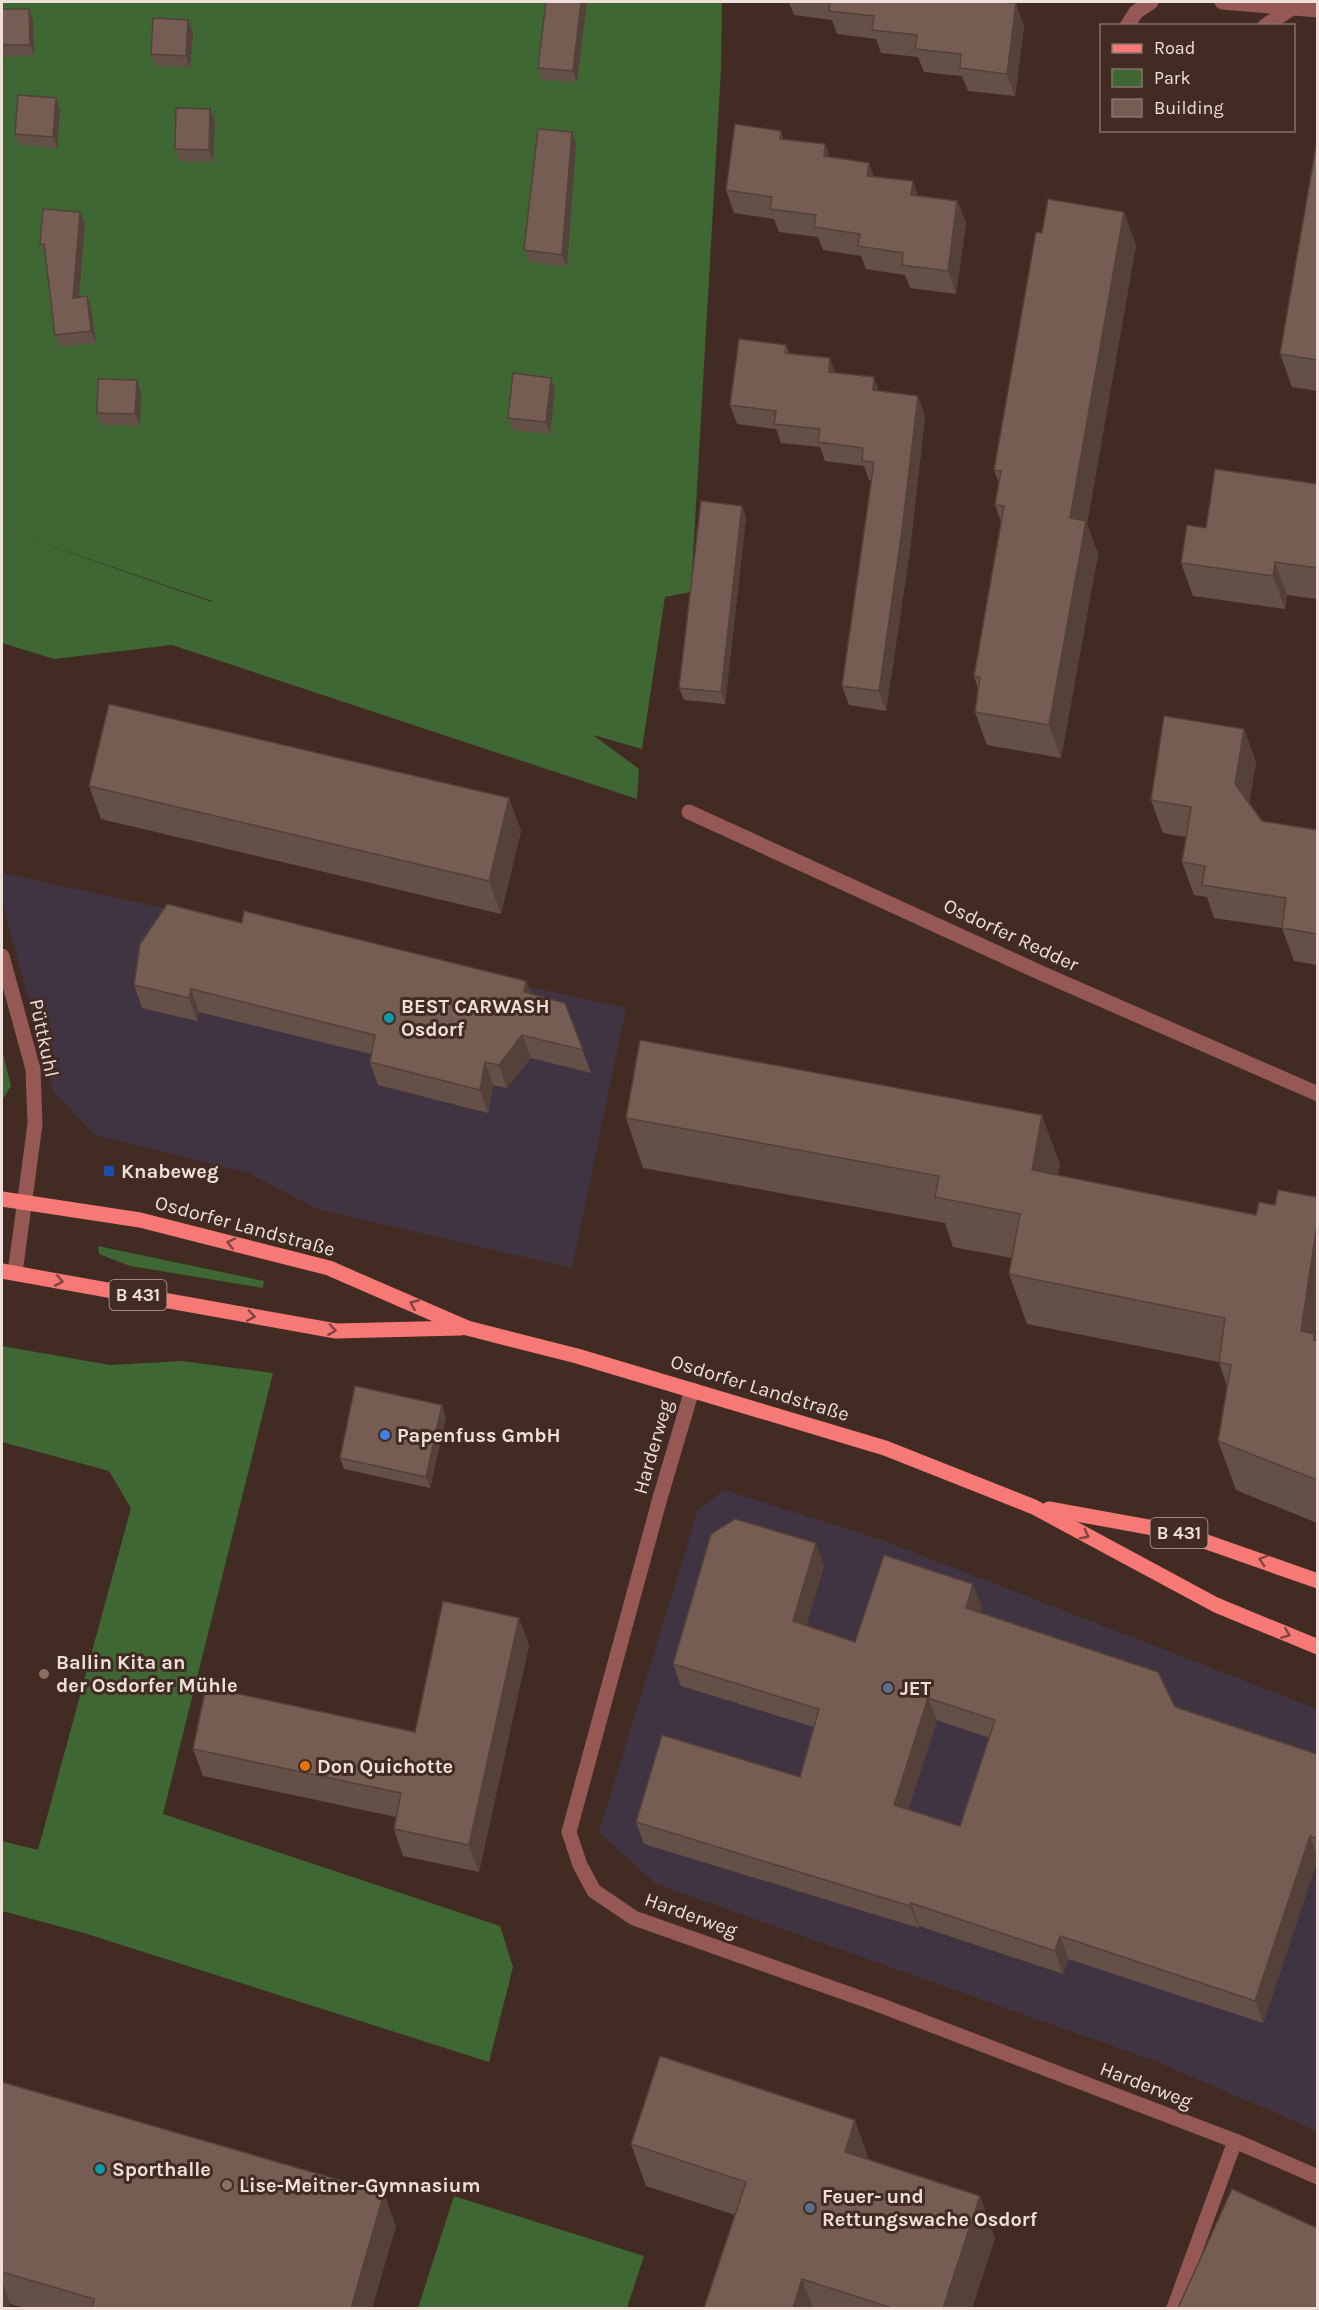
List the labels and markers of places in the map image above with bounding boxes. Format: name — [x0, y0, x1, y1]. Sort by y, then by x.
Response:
place label: BEST CARWASH Osdorf — [401, 995, 550, 1041]
marker: BEST CARWASH Osdorf — [382, 1011, 396, 1025]
place label: Knabeweg — [121, 1160, 219, 1183]
marker: Knabeweg — [102, 1164, 116, 1178]
place label: Papenfuss GmbH — [397, 1424, 561, 1447]
marker: Papenfuss GmbH — [378, 1428, 392, 1442]
place label: Ballin Kita an der Osdorfer Mühle — [56, 1651, 237, 1697]
marker: Ballin Kita an der Osdorfer Mühle — [37, 1667, 51, 1681]
place label: JET — [900, 1677, 932, 1700]
marker: JET — [881, 1681, 895, 1695]
place label: Don Quichotte — [317, 1755, 453, 1778]
marker: Don Quichotte — [298, 1759, 312, 1773]
place label: Sporthalle — [112, 2158, 211, 2181]
marker: Sporthalle — [93, 2162, 107, 2176]
place label: Lise-Meitner-Gymnasium — [239, 2174, 480, 2197]
marker: Lise-Meitner-Gymnasium — [220, 2178, 234, 2192]
place label: Feuer- und Rettungswache Osdorf — [822, 2185, 1038, 2231]
marker: Feuer- und Rettungswache Osdorf — [803, 2201, 817, 2215]

